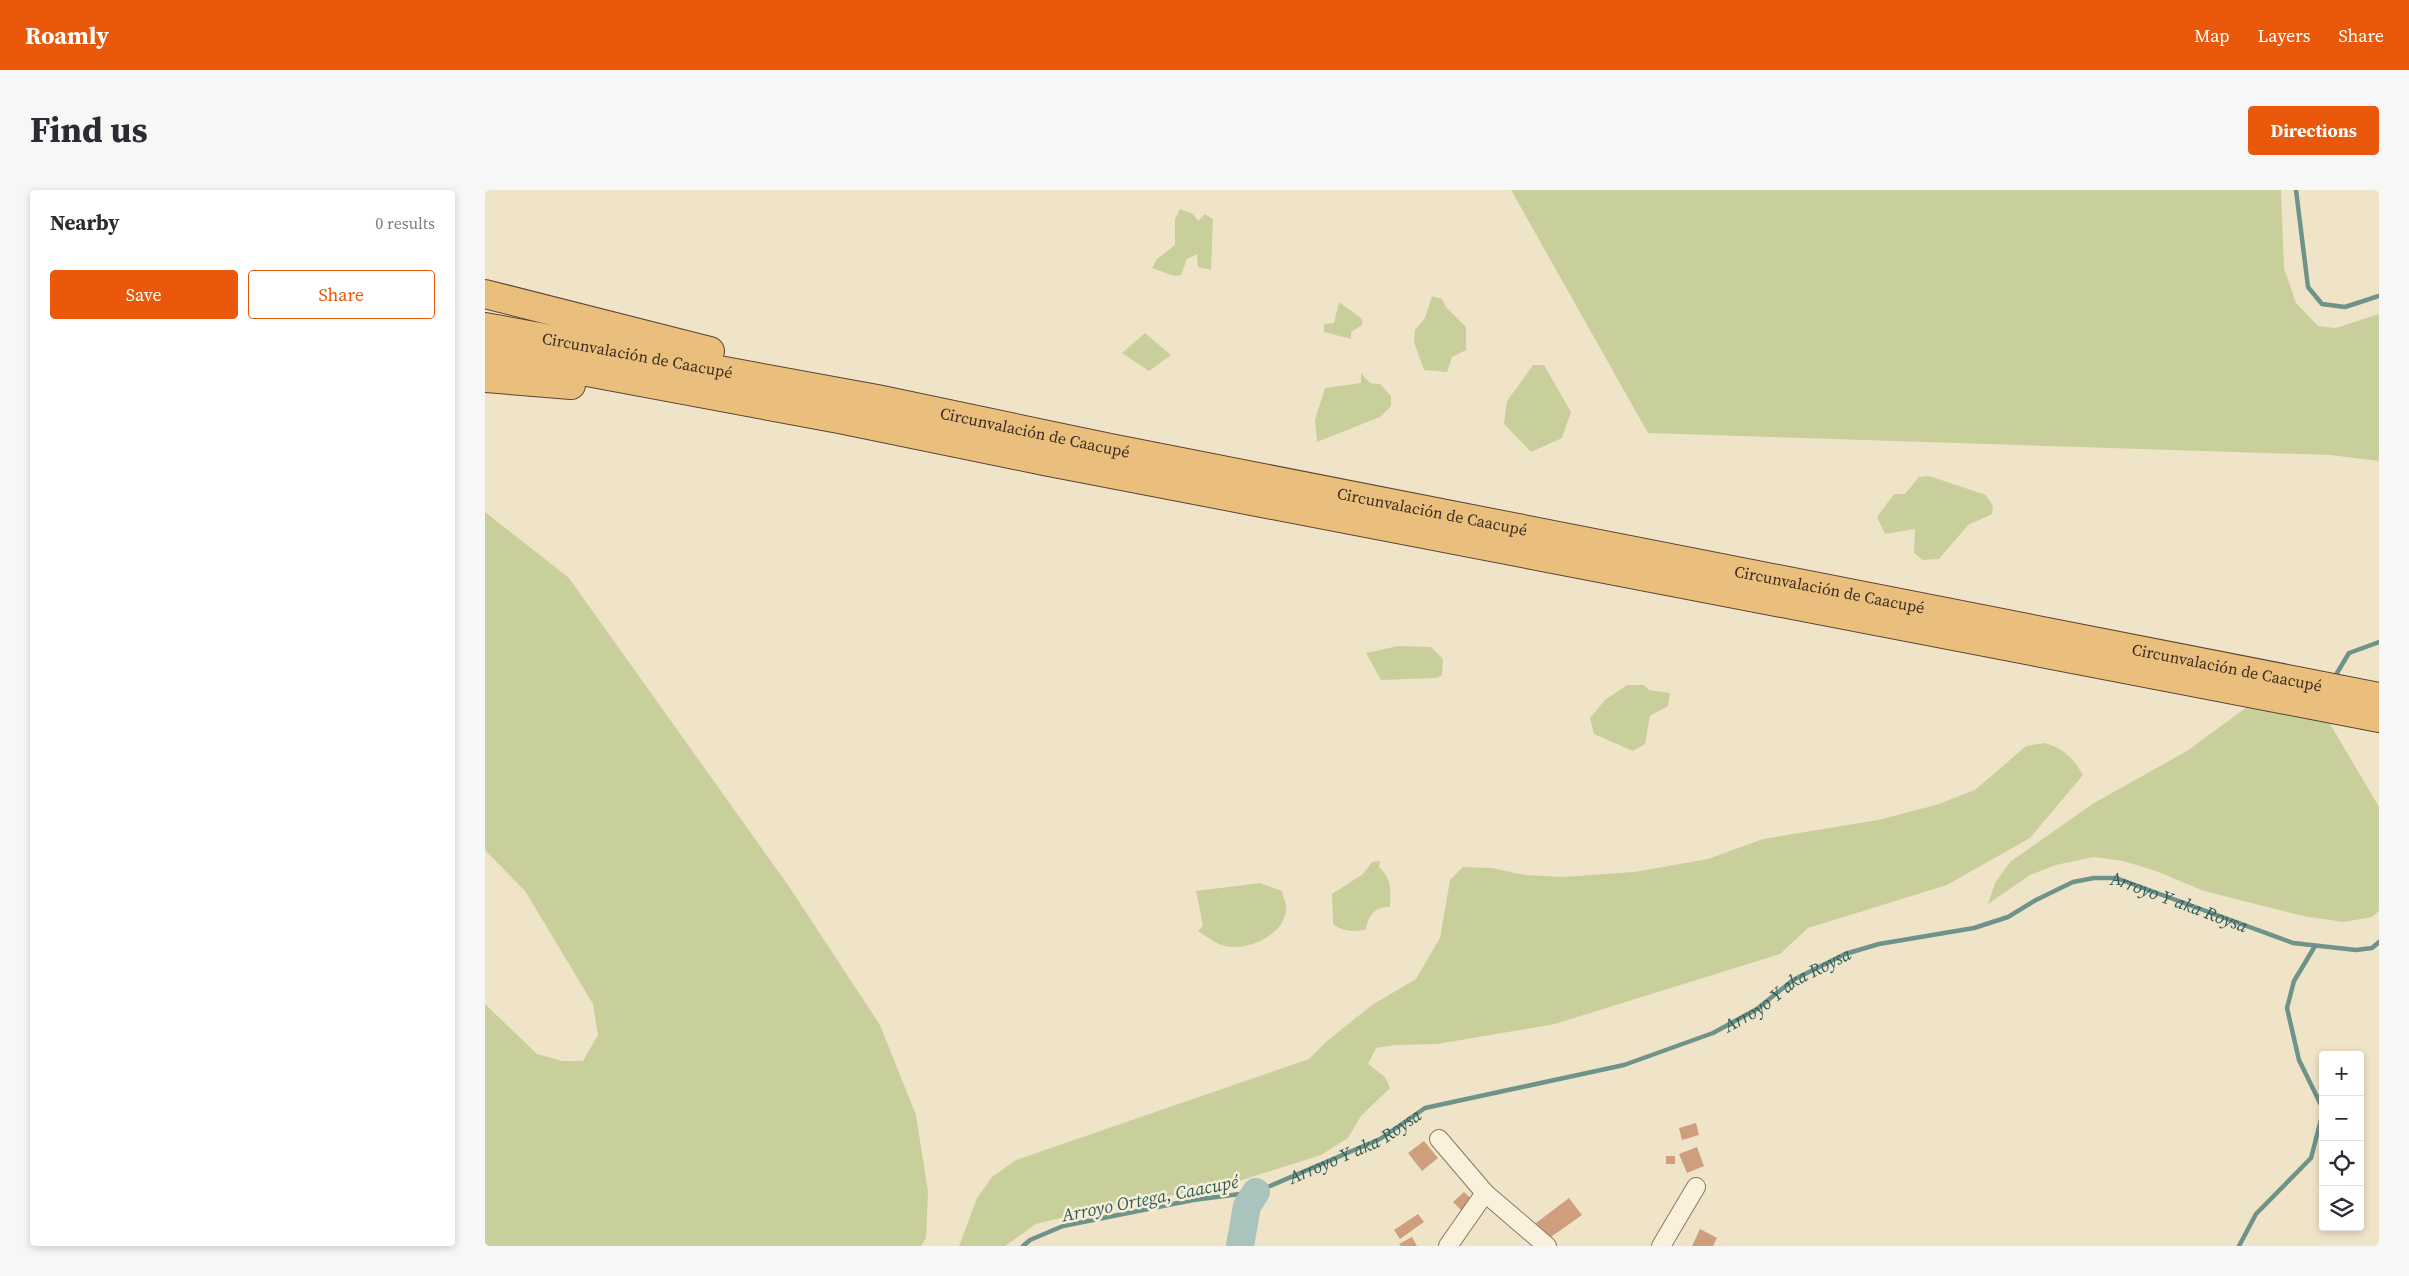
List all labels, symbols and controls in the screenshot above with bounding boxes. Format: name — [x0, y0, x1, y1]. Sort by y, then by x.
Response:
text: Roamly — [25, 19, 109, 52]
text: Map — [2194, 23, 2229, 48]
text: Layers — [2257, 23, 2310, 48]
text: Share — [2338, 23, 2384, 48]
text: Find us — [30, 106, 148, 154]
button: Directions — [2248, 106, 2379, 155]
text: Nearby — [50, 208, 120, 237]
text: 0 results — [375, 212, 435, 234]
button: Save — [50, 270, 238, 319]
button: Share — [248, 270, 435, 319]
street label: Circunvalación de Caacupé — [540, 327, 735, 383]
street label: Circunvalación de Caacupé — [938, 402, 1132, 463]
street label: Circunvalación de Caacupé — [1335, 482, 1529, 541]
street label: Circunvalación de Caacupé — [1733, 560, 1927, 619]
street label: Circunvalación de Caacupé — [2130, 638, 2324, 697]
water label: Arroyo Y aka Roysa — [2109, 866, 2252, 938]
water label: Arroyo Y aka Roysa — [1718, 940, 1855, 1038]
map controls — [2319, 1051, 2364, 1231]
button: + — [2319, 1051, 2364, 1096]
button: − — [2319, 1096, 2364, 1141]
water label: Arroyo Y aka Roysa — [1283, 1102, 1426, 1190]
button: locate — [2319, 1141, 2364, 1186]
water label: Arroyo Ortega, Caacupé — [1059, 1168, 1242, 1228]
button: layers — [2319, 1186, 2364, 1231]

